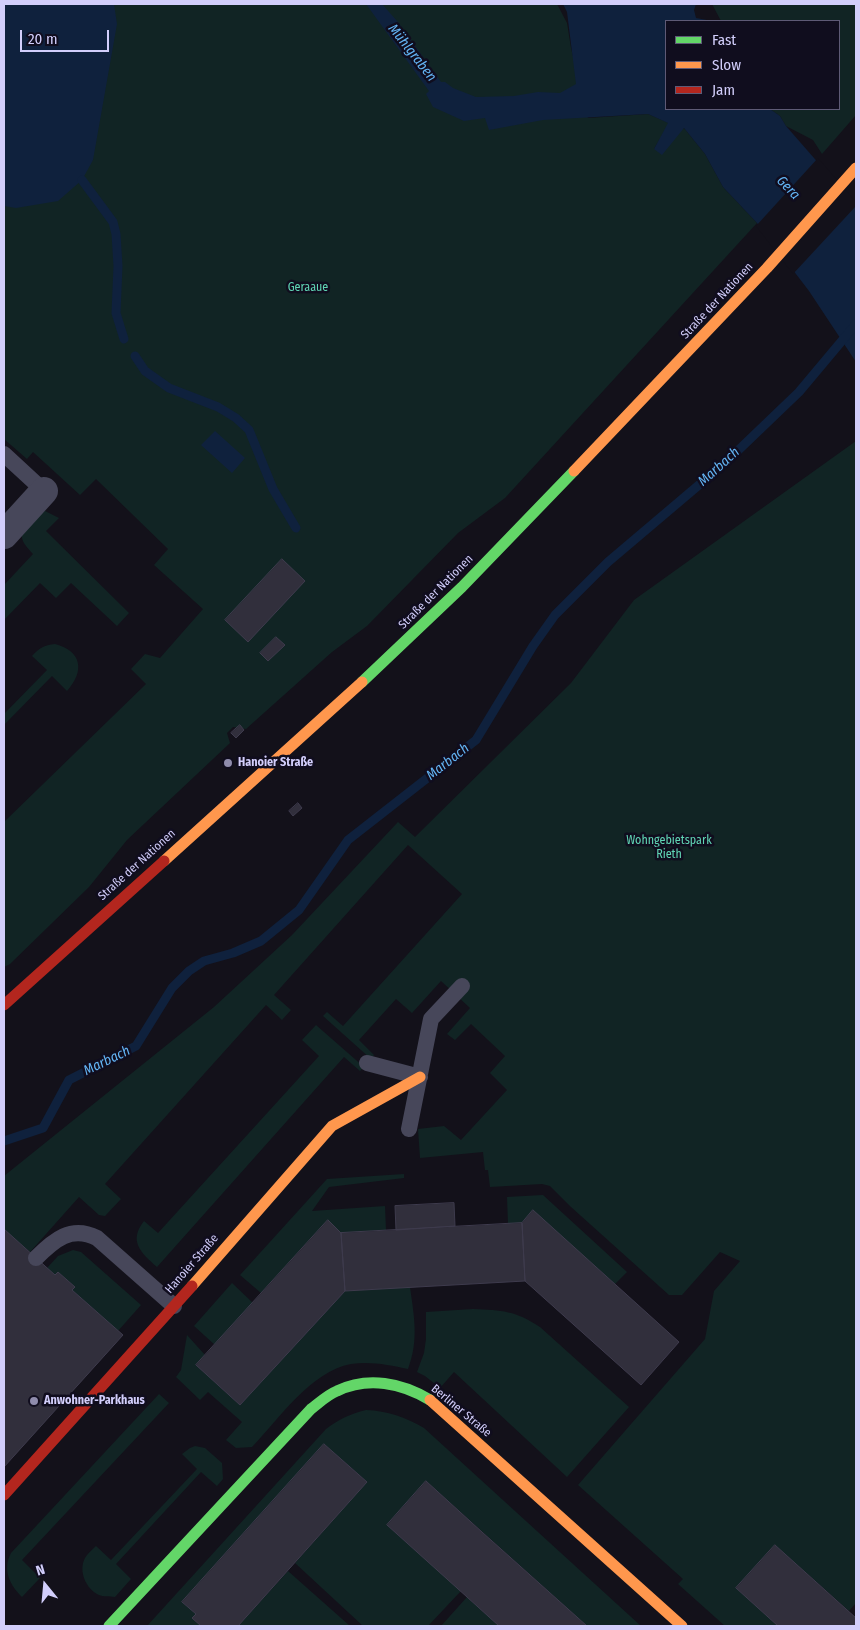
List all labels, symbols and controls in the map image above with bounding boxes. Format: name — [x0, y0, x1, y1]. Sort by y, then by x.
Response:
scale bar — [22, 20, 111, 52]
legend — [665, 20, 840, 110]
water label: Mühlgraben — [384, 21, 440, 85]
text: 20 m — [28, 30, 58, 48]
text: Fast — [712, 31, 736, 49]
text: Slow — [712, 56, 741, 74]
text: Jam — [712, 81, 735, 99]
water label: Gera — [773, 173, 803, 203]
street label: Straße der Nationen — [678, 260, 756, 342]
park label: Geraaue — [288, 281, 328, 295]
water label: Marbach — [695, 444, 743, 490]
street label: Straße der Nationen — [396, 552, 476, 632]
water label: Marbach — [423, 740, 473, 784]
place label: Hanoier Straße — [238, 756, 313, 770]
marker: Hanoier Straße — [222, 757, 234, 769]
street label: Straße der Nationen — [95, 826, 179, 904]
park label: Wohngebietspark Rieth — [626, 834, 712, 862]
water label: Marbach — [81, 1043, 133, 1079]
street label: Hanoier Straße — [162, 1231, 222, 1297]
street label: Berliner Straße — [428, 1382, 494, 1440]
place label: Anwohner-Parkhaus — [44, 1394, 145, 1408]
marker: Anwohner-Parkhaus — [28, 1395, 40, 1407]
north arrow — [20, 1560, 70, 1610]
text: N — [34, 1561, 47, 1580]

